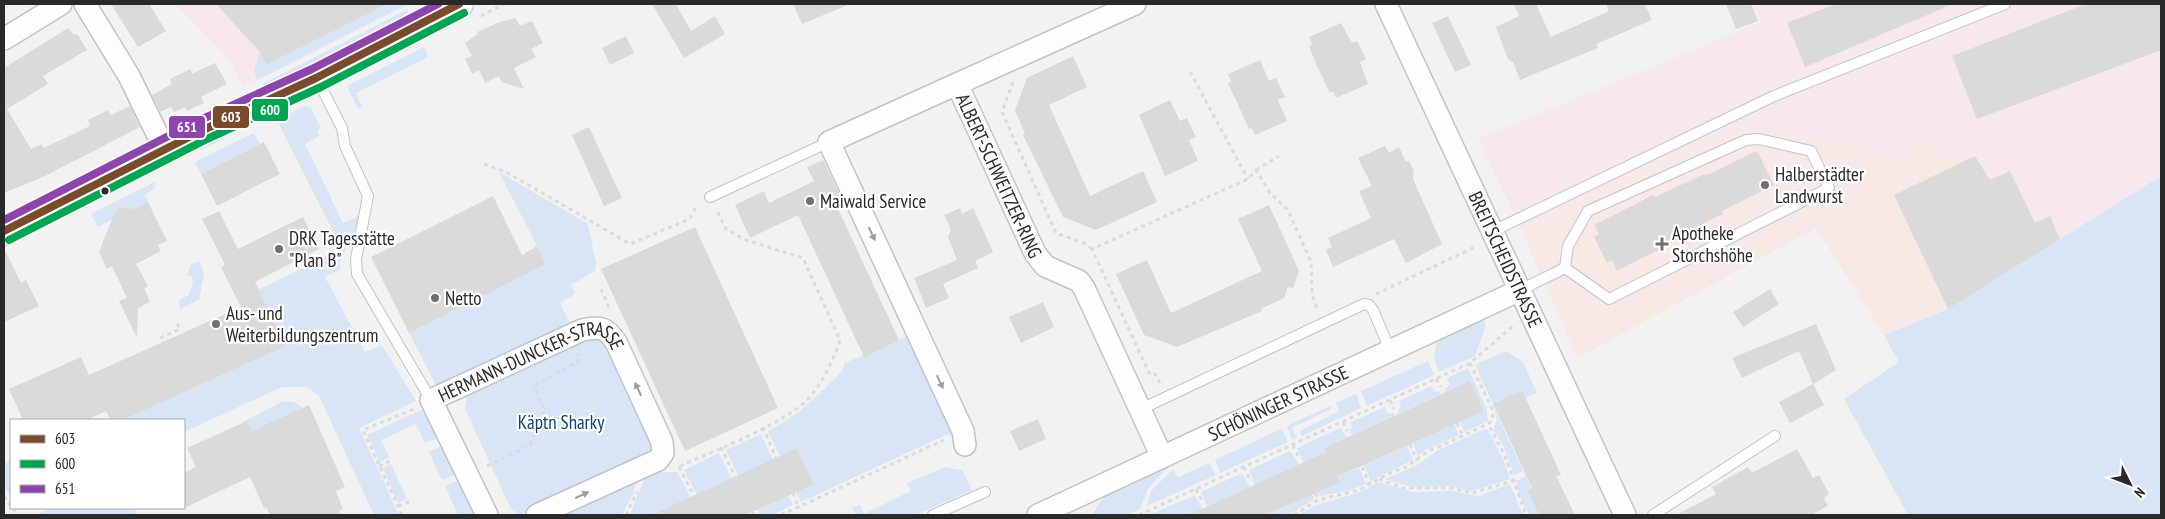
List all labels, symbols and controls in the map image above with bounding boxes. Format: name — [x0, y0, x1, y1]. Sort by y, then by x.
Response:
street label: ALBERT-SCHWEITZER-RING — [951, 90, 1048, 262]
line badge: 600 — [251, 98, 289, 122]
text: 600 — [260, 101, 280, 119]
line badge: 603 — [212, 105, 250, 129]
text: 603 — [221, 108, 241, 126]
line badge: 651 — [168, 115, 206, 139]
text: 651 — [177, 118, 197, 136]
place label: Halberstädter Landwurst — [1775, 162, 1865, 208]
marker: Halberstädter Landwurst — [1759, 179, 1771, 191]
unlabelled marker — [100, 186, 110, 196]
street label: BREITSCHEIDSTRASSE — [1463, 188, 1548, 331]
place label: Maiwald Service — [820, 189, 926, 213]
marker: Maiwald Service — [804, 195, 816, 207]
place label: Apotheke Storchshöhe — [1672, 221, 1753, 267]
place label: DRK Tagesstätte "Plan B" — [289, 226, 395, 272]
one-way arrow — [868, 227, 876, 241]
marker: Apotheke Storchshöhe — [1656, 238, 1668, 250]
marker: DRK Tagesstätte "Plan B" — [273, 243, 285, 255]
place label: Netto — [445, 286, 482, 310]
marker: Netto — [429, 292, 441, 304]
place label: Aus- und Weiterbildungszentrum — [226, 301, 378, 347]
street label: HERMANN-DUNCKER-STRASSE — [434, 316, 630, 407]
marker: Aus- und Weiterbildungszentrum — [210, 318, 222, 330]
street label: SCHÖNINGER STRASSE — [1204, 360, 1352, 446]
one-way arrow — [936, 375, 944, 389]
one-way arrow — [633, 381, 642, 396]
park label: Käptn Sharky — [518, 410, 605, 434]
legend — [10, 419, 185, 509]
text: 603 — [55, 429, 75, 448]
text: 600 — [55, 454, 76, 473]
north arrow — [2105, 459, 2155, 509]
text: 651 — [55, 479, 75, 498]
text: N — [2130, 484, 2149, 502]
one-way arrow — [575, 491, 589, 499]

